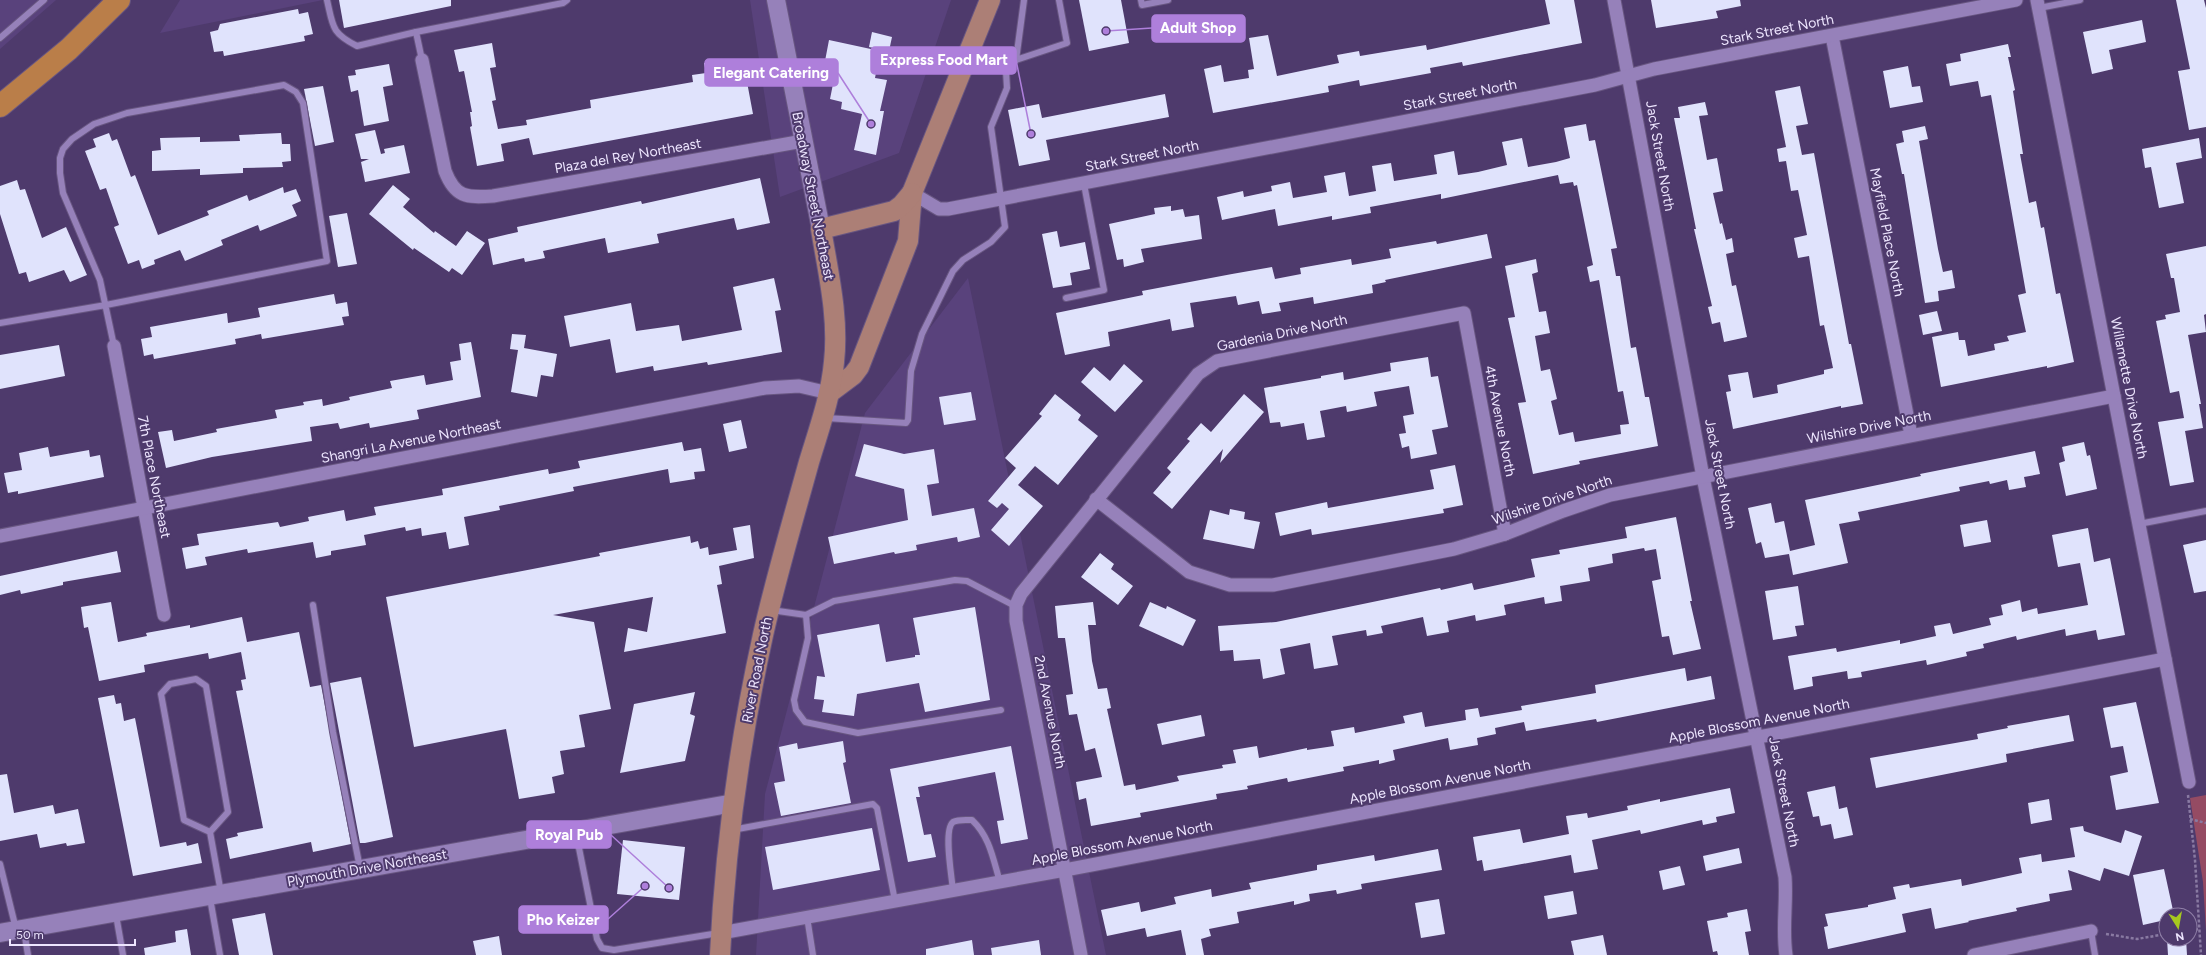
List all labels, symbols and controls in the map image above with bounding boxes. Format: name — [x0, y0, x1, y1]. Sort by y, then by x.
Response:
street label: Stark Street North — [1719, 11, 1835, 49]
callout: Adult Shop — [1152, 15, 1245, 42]
text: Adult Shop — [1160, 19, 1236, 37]
callout: Express Food Mart — [871, 47, 1016, 74]
text: Express Food Mart — [880, 51, 1008, 69]
callout: Elegant Catering — [705, 59, 838, 86]
text: Elegant Catering — [713, 64, 829, 82]
street label: Stark Street North — [1402, 76, 1518, 114]
street label: Jack Street North — [1642, 100, 1678, 213]
street label: Broadway Street Northeast — [788, 110, 838, 282]
street label: Plaza del Rey Northeast — [553, 135, 703, 177]
street label: Stark Street North — [1084, 137, 1200, 175]
street label: Mayfield Place North — [1866, 166, 1908, 298]
street label: Gardenia Drive North — [1215, 311, 1349, 355]
street label: Willamette Drive North — [2107, 316, 2151, 460]
street label: 4th Avenue North — [1481, 364, 1519, 478]
street label: Wilshire Drive North — [1806, 407, 1933, 447]
street label: 7th Place Northeast — [134, 414, 174, 540]
street label: Shangri La Avenue Northeast — [320, 415, 502, 467]
street label: Jack Street North — [1701, 418, 1739, 531]
street label: Wilshire Drive North — [1490, 471, 1614, 529]
street label: River Road North — [738, 615, 776, 724]
street label: 2nd Avenue North — [1031, 654, 1069, 770]
street label: Apple Blossom Avenue North — [1667, 695, 1851, 747]
street label: Jack Street North — [1765, 736, 1803, 849]
street label: Apple Blossom Avenue North — [1348, 756, 1532, 808]
street label: Apple Blossom Avenue North — [1030, 817, 1214, 869]
callout: Royal Pub — [527, 821, 611, 848]
text: Royal Pub — [535, 826, 603, 844]
street label: Plymouth Drive Northeast — [286, 846, 448, 890]
callout: Pho Keizer — [519, 906, 608, 933]
north arrow — [2158, 907, 2198, 947]
text: Pho Keizer — [527, 911, 600, 929]
scale bar — [10, 921, 135, 947]
text: 50 m — [16, 928, 44, 942]
text: N — [2174, 929, 2185, 944]

